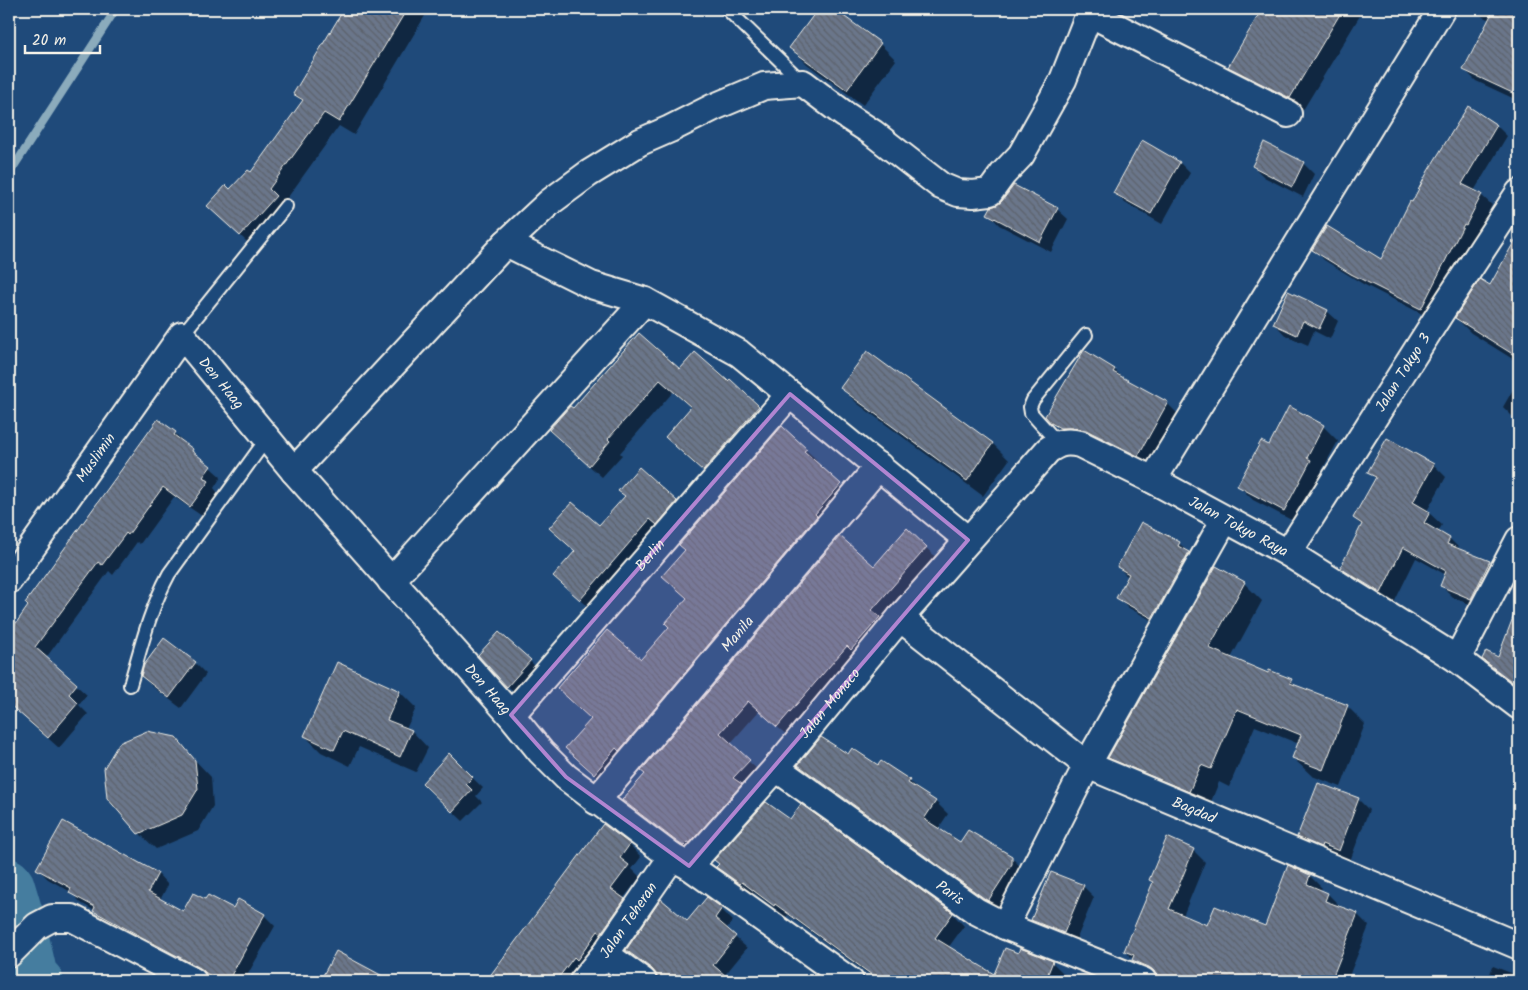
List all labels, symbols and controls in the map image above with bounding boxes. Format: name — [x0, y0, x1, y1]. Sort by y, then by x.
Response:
scale bar — [25, 22, 100, 54]
text: 20 m — [32, 29, 66, 53]
street label: Jalan Tokyo 3 — [1370, 328, 1438, 417]
street label: Den Haag — [192, 352, 250, 415]
street label: Muslimin — [70, 428, 122, 488]
street label: Jalan Tokyo Raya — [1184, 490, 1292, 564]
street label: Berlin — [630, 534, 672, 577]
street label: Manila — [716, 611, 761, 658]
street label: Den Haag — [458, 659, 517, 721]
street label: Jalan Monaco — [794, 663, 867, 745]
street label: Bagdad — [1168, 791, 1220, 831]
street label: Paris — [930, 875, 969, 912]
street label: Jalan Teheran — [594, 877, 664, 964]

